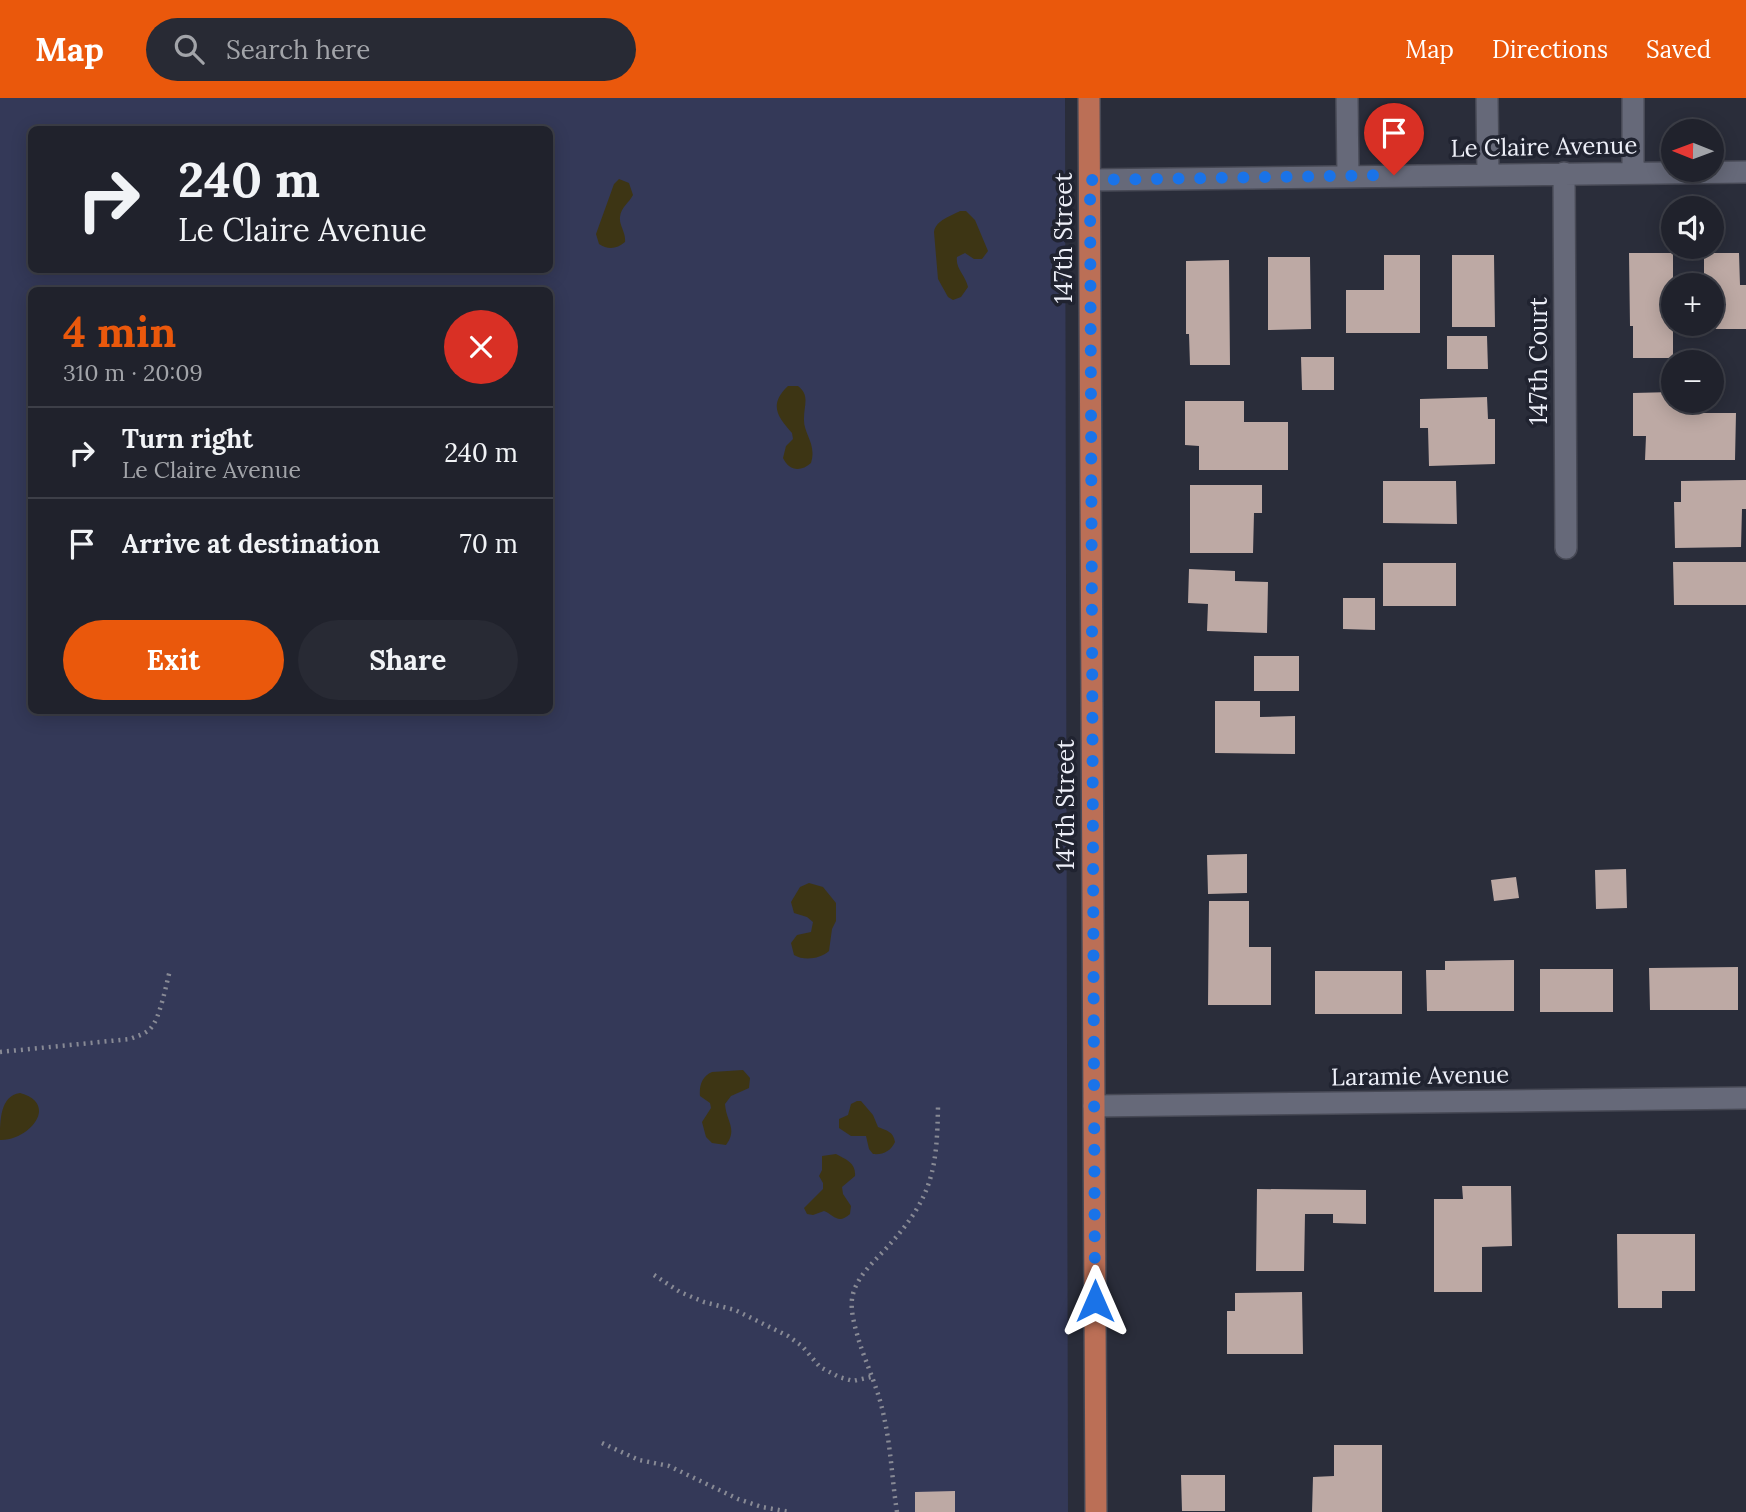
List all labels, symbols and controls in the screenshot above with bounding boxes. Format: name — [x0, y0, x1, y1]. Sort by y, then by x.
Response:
search box — [146, 18, 636, 81]
text: Map — [35, 28, 104, 70]
icon: search — [170, 30, 208, 68]
text: Search here — [226, 33, 370, 66]
text: Map — [1405, 34, 1454, 65]
text: Directions — [1492, 34, 1608, 65]
text: Saved — [1646, 34, 1711, 65]
pin — [1364, 103, 1424, 175]
icon: arrive — [1375, 114, 1413, 152]
north arrow — [1661, 119, 1724, 182]
map controls — [1661, 119, 1724, 413]
street label: Le Claire Avenue — [1450, 129, 1638, 164]
text: 240 m — [178, 148, 320, 210]
icon: right — [63, 154, 154, 245]
street label: 147th Street — [1048, 172, 1079, 303]
button: sound — [1661, 196, 1724, 259]
text: Le Claire Avenue — [178, 209, 427, 250]
button: + — [1661, 273, 1724, 336]
street label: 147th Court — [1523, 296, 1554, 425]
text: 4 min — [63, 305, 176, 359]
button: close — [444, 310, 518, 384]
button: − — [1661, 350, 1724, 413]
text: 310 m · 20:09 — [63, 358, 203, 387]
text: Turn right — [122, 422, 253, 455]
icon: right — [63, 434, 101, 472]
text: 240 m — [444, 436, 518, 469]
text: Le Claire Avenue — [122, 455, 301, 484]
icon: arrive — [63, 525, 101, 563]
text: Arrive at destination — [122, 527, 380, 560]
text: 70 m — [460, 527, 518, 560]
button: Exit — [63, 620, 284, 700]
button: Share — [298, 620, 518, 700]
street label: 147th Street — [1050, 739, 1081, 870]
street label: Laramie Avenue — [1331, 1058, 1509, 1093]
position arrow — [1058, 1264, 1132, 1338]

